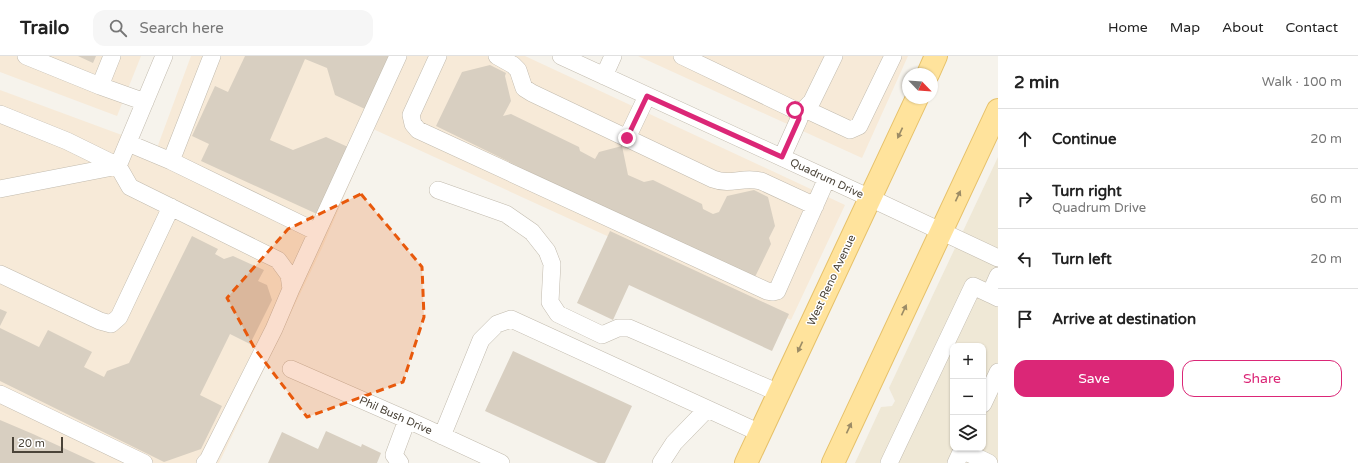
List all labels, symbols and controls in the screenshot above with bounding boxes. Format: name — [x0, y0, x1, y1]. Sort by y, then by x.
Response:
search box — [93, 10, 373, 46]
text: Trailo — [20, 17, 69, 39]
icon: search — [107, 17, 129, 39]
text: Search here — [139, 19, 224, 37]
text: Home — [1108, 19, 1148, 36]
text: Map — [1170, 19, 1200, 36]
text: About — [1222, 19, 1264, 36]
text: Contact — [1286, 19, 1338, 36]
north arrow — [902, 68, 938, 104]
text: 2 min — [1014, 72, 1059, 93]
text: Walk · 100 m — [1262, 74, 1342, 90]
route start — [786, 101, 804, 119]
one-way arrow — [897, 128, 903, 139]
icon: ahead — [1014, 128, 1036, 150]
route end — [618, 129, 636, 147]
text: Continue — [1052, 130, 1116, 148]
text: 20 m — [1310, 131, 1342, 147]
street label: Quadrum Drive — [788, 156, 866, 201]
text: Turn right — [1052, 182, 1122, 200]
icon: right — [1014, 188, 1036, 210]
one-way arrow — [955, 190, 961, 202]
text: 60 m — [1310, 191, 1342, 207]
text: Quadrum Drive — [1052, 200, 1146, 216]
street label: West Reno Avenue — [805, 233, 858, 328]
icon: left — [1014, 248, 1036, 270]
text: Turn left — [1052, 250, 1112, 268]
text: 20 m — [1310, 251, 1342, 267]
one-way arrow — [901, 304, 907, 316]
icon: arrive — [1014, 308, 1036, 330]
text: Arrive at destination — [1052, 310, 1196, 328]
one-way arrow — [797, 341, 803, 353]
map controls — [950, 343, 986, 451]
button: + — [950, 343, 986, 379]
button: Save — [1014, 360, 1174, 397]
button: Share — [1182, 360, 1342, 397]
button: − — [950, 379, 986, 415]
street label: Phil Bush Drive — [357, 394, 434, 437]
button: layers — [950, 415, 986, 451]
one-way arrow — [846, 422, 852, 433]
scale bar — [12, 435, 63, 454]
text: 20 m — [18, 437, 45, 450]

